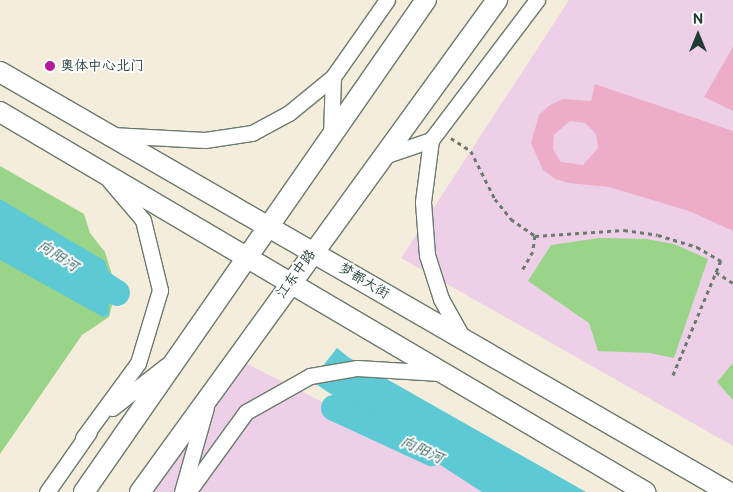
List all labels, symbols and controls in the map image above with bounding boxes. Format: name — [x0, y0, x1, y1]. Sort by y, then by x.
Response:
north arrow — [673, 10, 723, 60]
text: N — [693, 11, 703, 28]
place label: 奥体中心北门 — [60, 58, 144, 74]
marker: 奥体中心北门 — [44, 60, 56, 72]
water label: 向阳河 — [34, 236, 82, 276]
street label: 江东中路 — [273, 246, 319, 302]
street label: 梦都大街 — [336, 259, 392, 303]
water label: 向阳河 — [398, 432, 446, 468]

